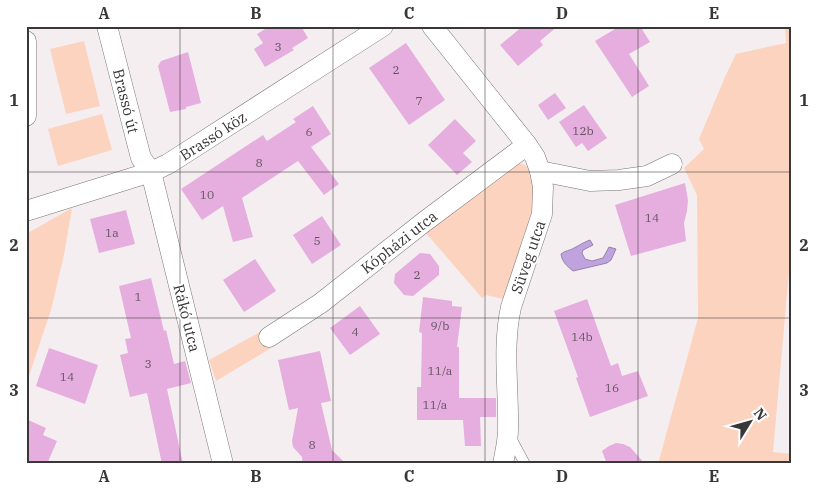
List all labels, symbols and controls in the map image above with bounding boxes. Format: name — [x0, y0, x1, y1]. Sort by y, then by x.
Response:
text: A — [98, 3, 110, 23]
text: B — [250, 3, 262, 23]
text: C — [404, 3, 414, 23]
text: D — [556, 3, 568, 23]
text: E — [709, 3, 719, 23]
house number: 3 — [274, 39, 282, 54]
house number: 2 — [392, 62, 400, 77]
street label: Brassó út — [109, 67, 143, 135]
text: 1 — [9, 90, 19, 110]
text: 1 — [799, 90, 809, 110]
house number: 7 — [415, 93, 423, 108]
street label: Brassó köz — [176, 107, 250, 165]
house number: 12b — [572, 123, 594, 138]
house number: 6 — [305, 124, 313, 139]
house number: 8 — [255, 155, 263, 170]
house number: 10 — [200, 187, 214, 202]
street label: Kópházi utca — [357, 206, 441, 278]
house number: 14 — [645, 210, 659, 225]
street label: Süveg utca — [507, 218, 549, 296]
house number: 1a — [105, 225, 119, 240]
house number: 5 — [313, 233, 321, 248]
text: 2 — [9, 235, 19, 255]
text: 2 — [799, 235, 809, 255]
house number: 2 — [413, 267, 421, 282]
street label: Rákó utca — [169, 282, 205, 354]
house number: 1 — [134, 289, 142, 304]
house number: 9/b — [431, 318, 449, 333]
house number: 4 — [351, 324, 359, 339]
house number: 14b — [571, 329, 593, 344]
house number: 3 — [144, 356, 152, 371]
house number: 11/a — [428, 363, 453, 378]
house number: 14 — [60, 369, 74, 384]
text: 3 — [9, 380, 19, 400]
house number: 16 — [605, 380, 619, 395]
text: 3 — [799, 380, 809, 400]
house number: 11/a — [423, 397, 448, 412]
north arrow — [726, 398, 776, 448]
text: N — [750, 404, 771, 424]
house number: 8 — [308, 437, 316, 452]
text: A — [98, 466, 110, 486]
text: B — [250, 466, 262, 486]
text: C — [404, 466, 414, 486]
text: D — [556, 466, 568, 486]
text: E — [709, 466, 719, 486]

